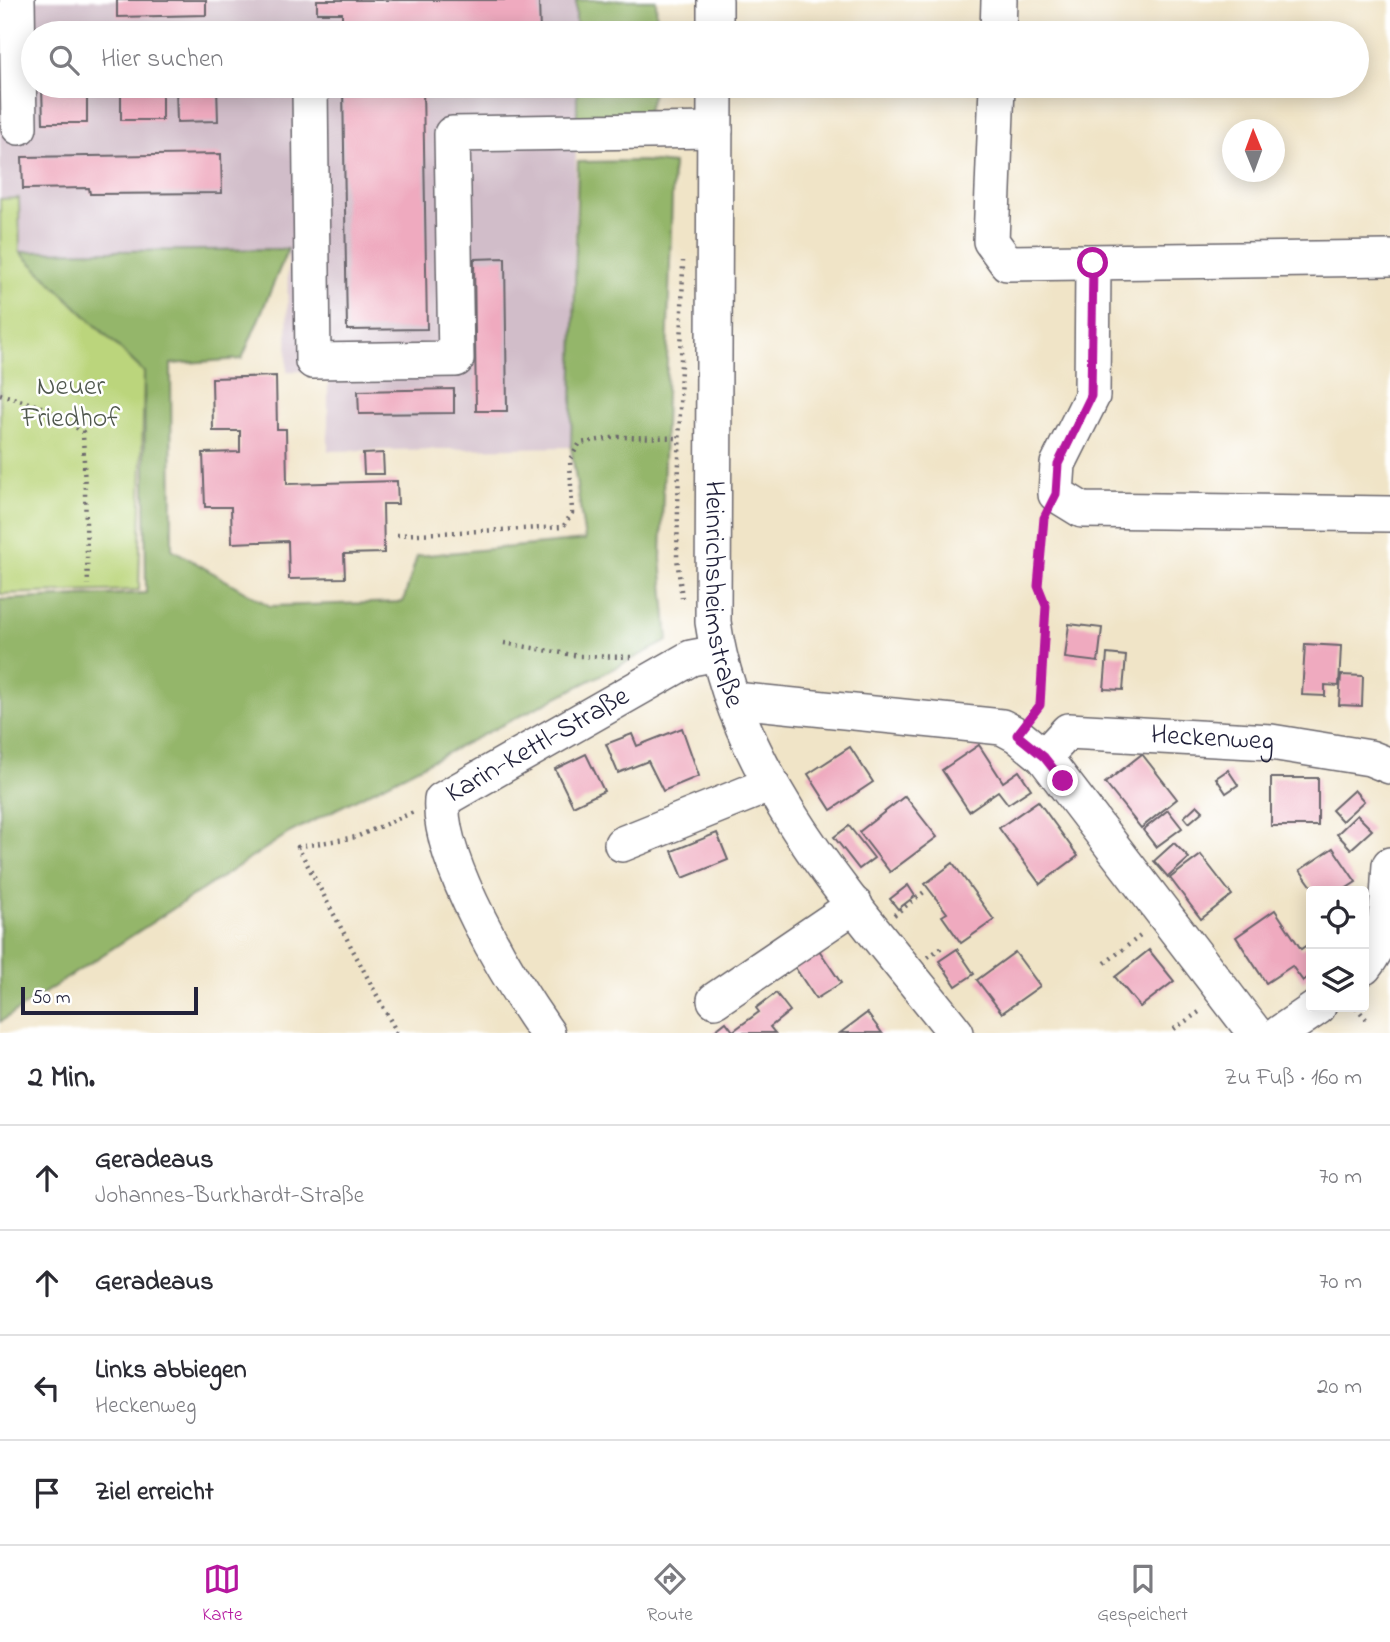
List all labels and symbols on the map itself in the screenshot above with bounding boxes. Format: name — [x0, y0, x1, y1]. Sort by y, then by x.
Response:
north arrow — [1222, 119, 1285, 182]
route start — [1077, 247, 1108, 278]
park label: Neuer Friedhof — [21, 367, 120, 440]
street label: Heinrichsheimstraße — [691, 481, 754, 714]
street label: Karin-Kettl-Straße — [438, 676, 637, 814]
street label: Heckenweg — [1150, 715, 1275, 763]
route end — [1047, 765, 1078, 796]
scale bar — [21, 984, 198, 1016]

